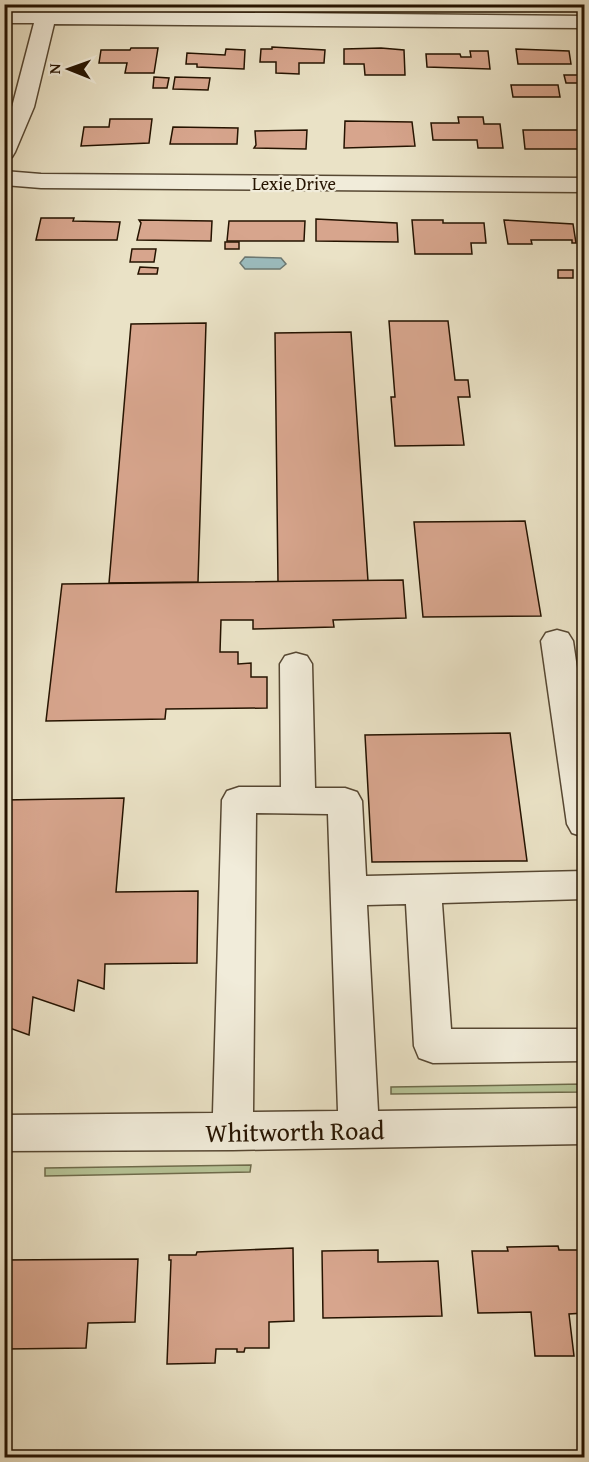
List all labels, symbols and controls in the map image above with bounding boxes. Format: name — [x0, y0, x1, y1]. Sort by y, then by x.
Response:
north arrow — [39, 39, 99, 99]
text: N — [42, 63, 66, 74]
street label: Lexie Drive — [252, 170, 336, 197]
street label: Whitworth Road — [205, 1110, 385, 1152]

